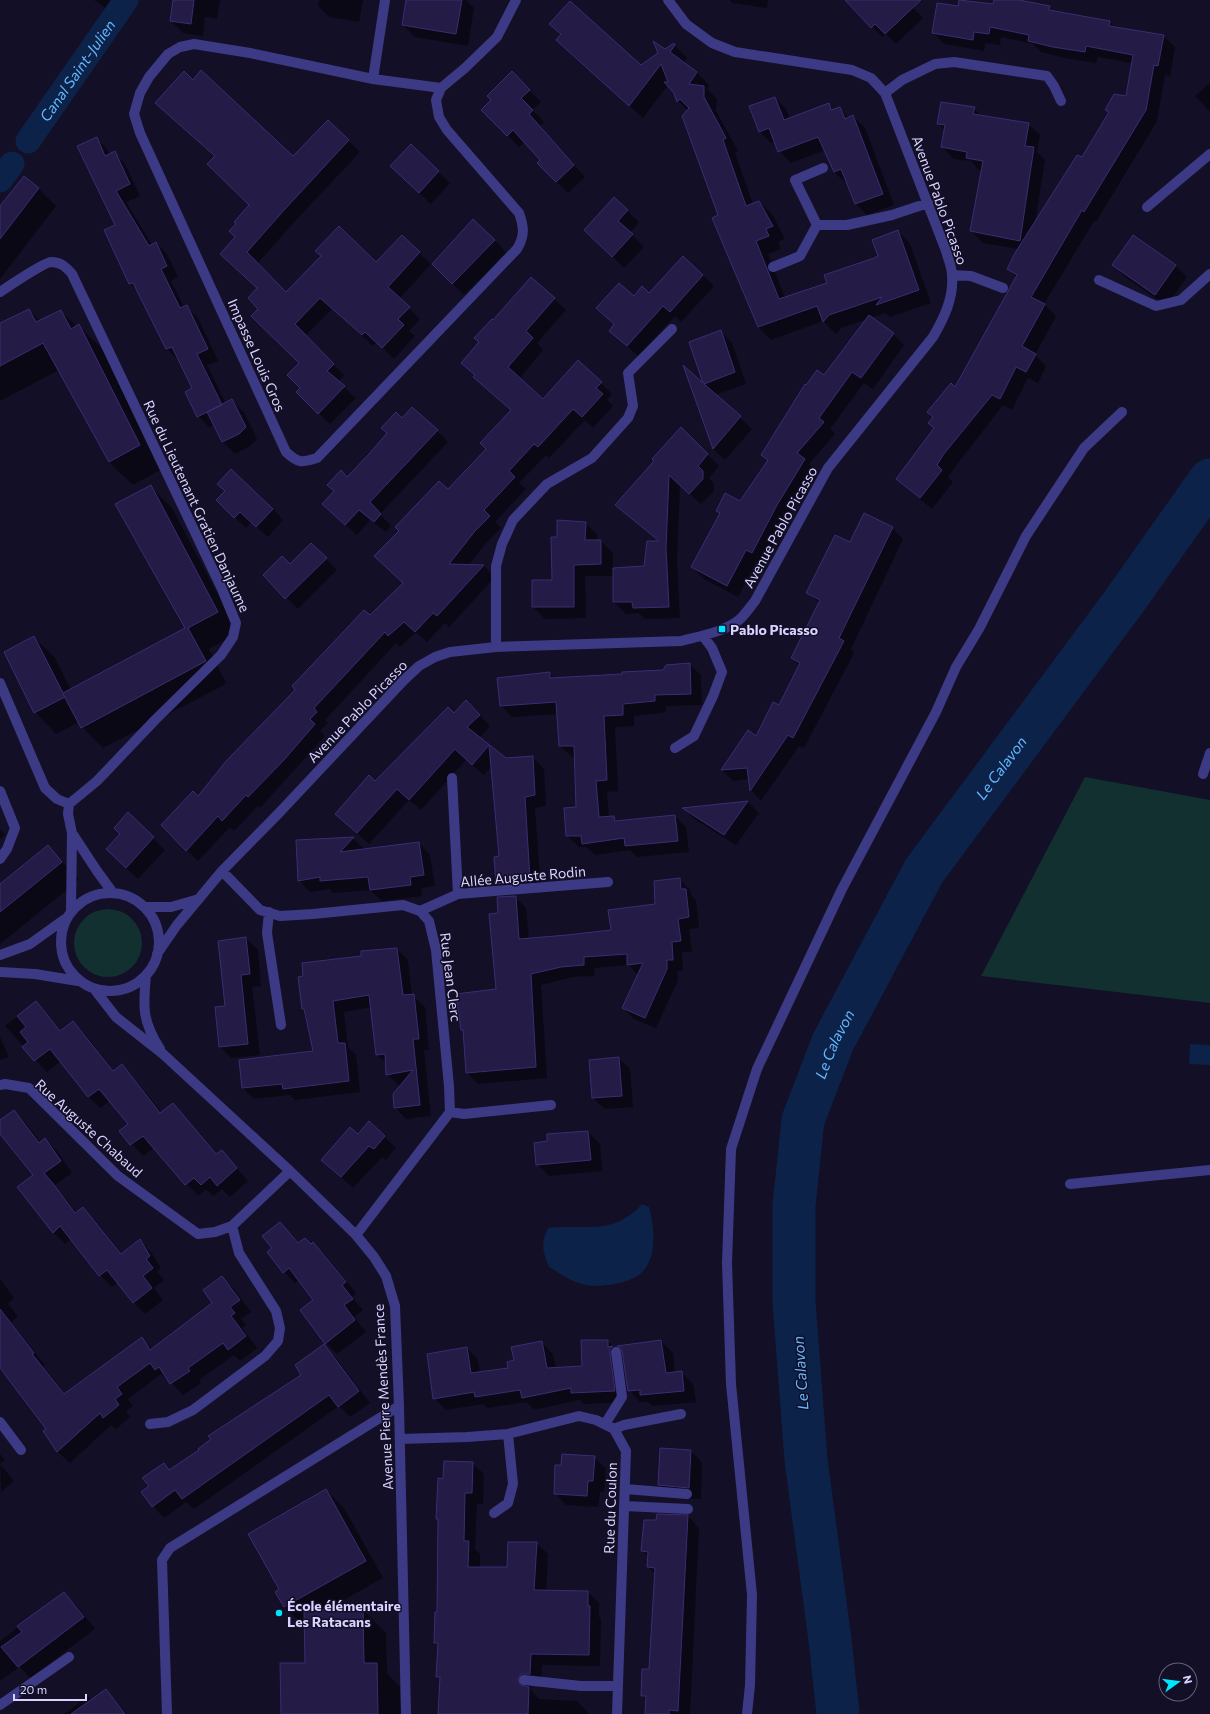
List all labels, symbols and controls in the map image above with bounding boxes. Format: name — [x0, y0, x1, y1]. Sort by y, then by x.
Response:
water label: Canal Saint-Julien — [35, 16, 119, 125]
street label: Avenue Pablo Picasso — [909, 133, 971, 267]
street label: Impasse Louis Gros — [225, 296, 289, 414]
street label: Rue du Lieutenant Gratien Danjaume — [140, 397, 254, 615]
street label: Avenue Pablo Picasso — [740, 463, 820, 591]
place label: Pablo Picasso — [730, 621, 818, 638]
marker: Pablo Picasso — [717, 624, 727, 634]
street label: Avenue Pablo Picasso — [304, 656, 410, 766]
water label: Le Calavon — [971, 733, 1030, 803]
street label: Allée Auguste Rodin — [459, 862, 587, 890]
street label: Rue Jean Clerc — [437, 932, 465, 1023]
water label: Le Calavon — [811, 1006, 858, 1081]
street label: Rue Auguste Chabaud — [32, 1075, 146, 1181]
street label: Avenue Pierre Mendès France — [370, 1304, 396, 1490]
water label: Le Calavon — [788, 1335, 812, 1411]
street label: Rue du Coulon — [600, 1462, 620, 1554]
place label: École élémentaire Les Ratacans — [287, 1597, 401, 1630]
marker: École élémentaire Les Ratacans — [274, 1608, 284, 1618]
north arrow — [1158, 1662, 1198, 1702]
text: N — [1181, 1674, 1195, 1685]
scale bar — [14, 1676, 86, 1702]
text: 20 m — [20, 1682, 47, 1696]

